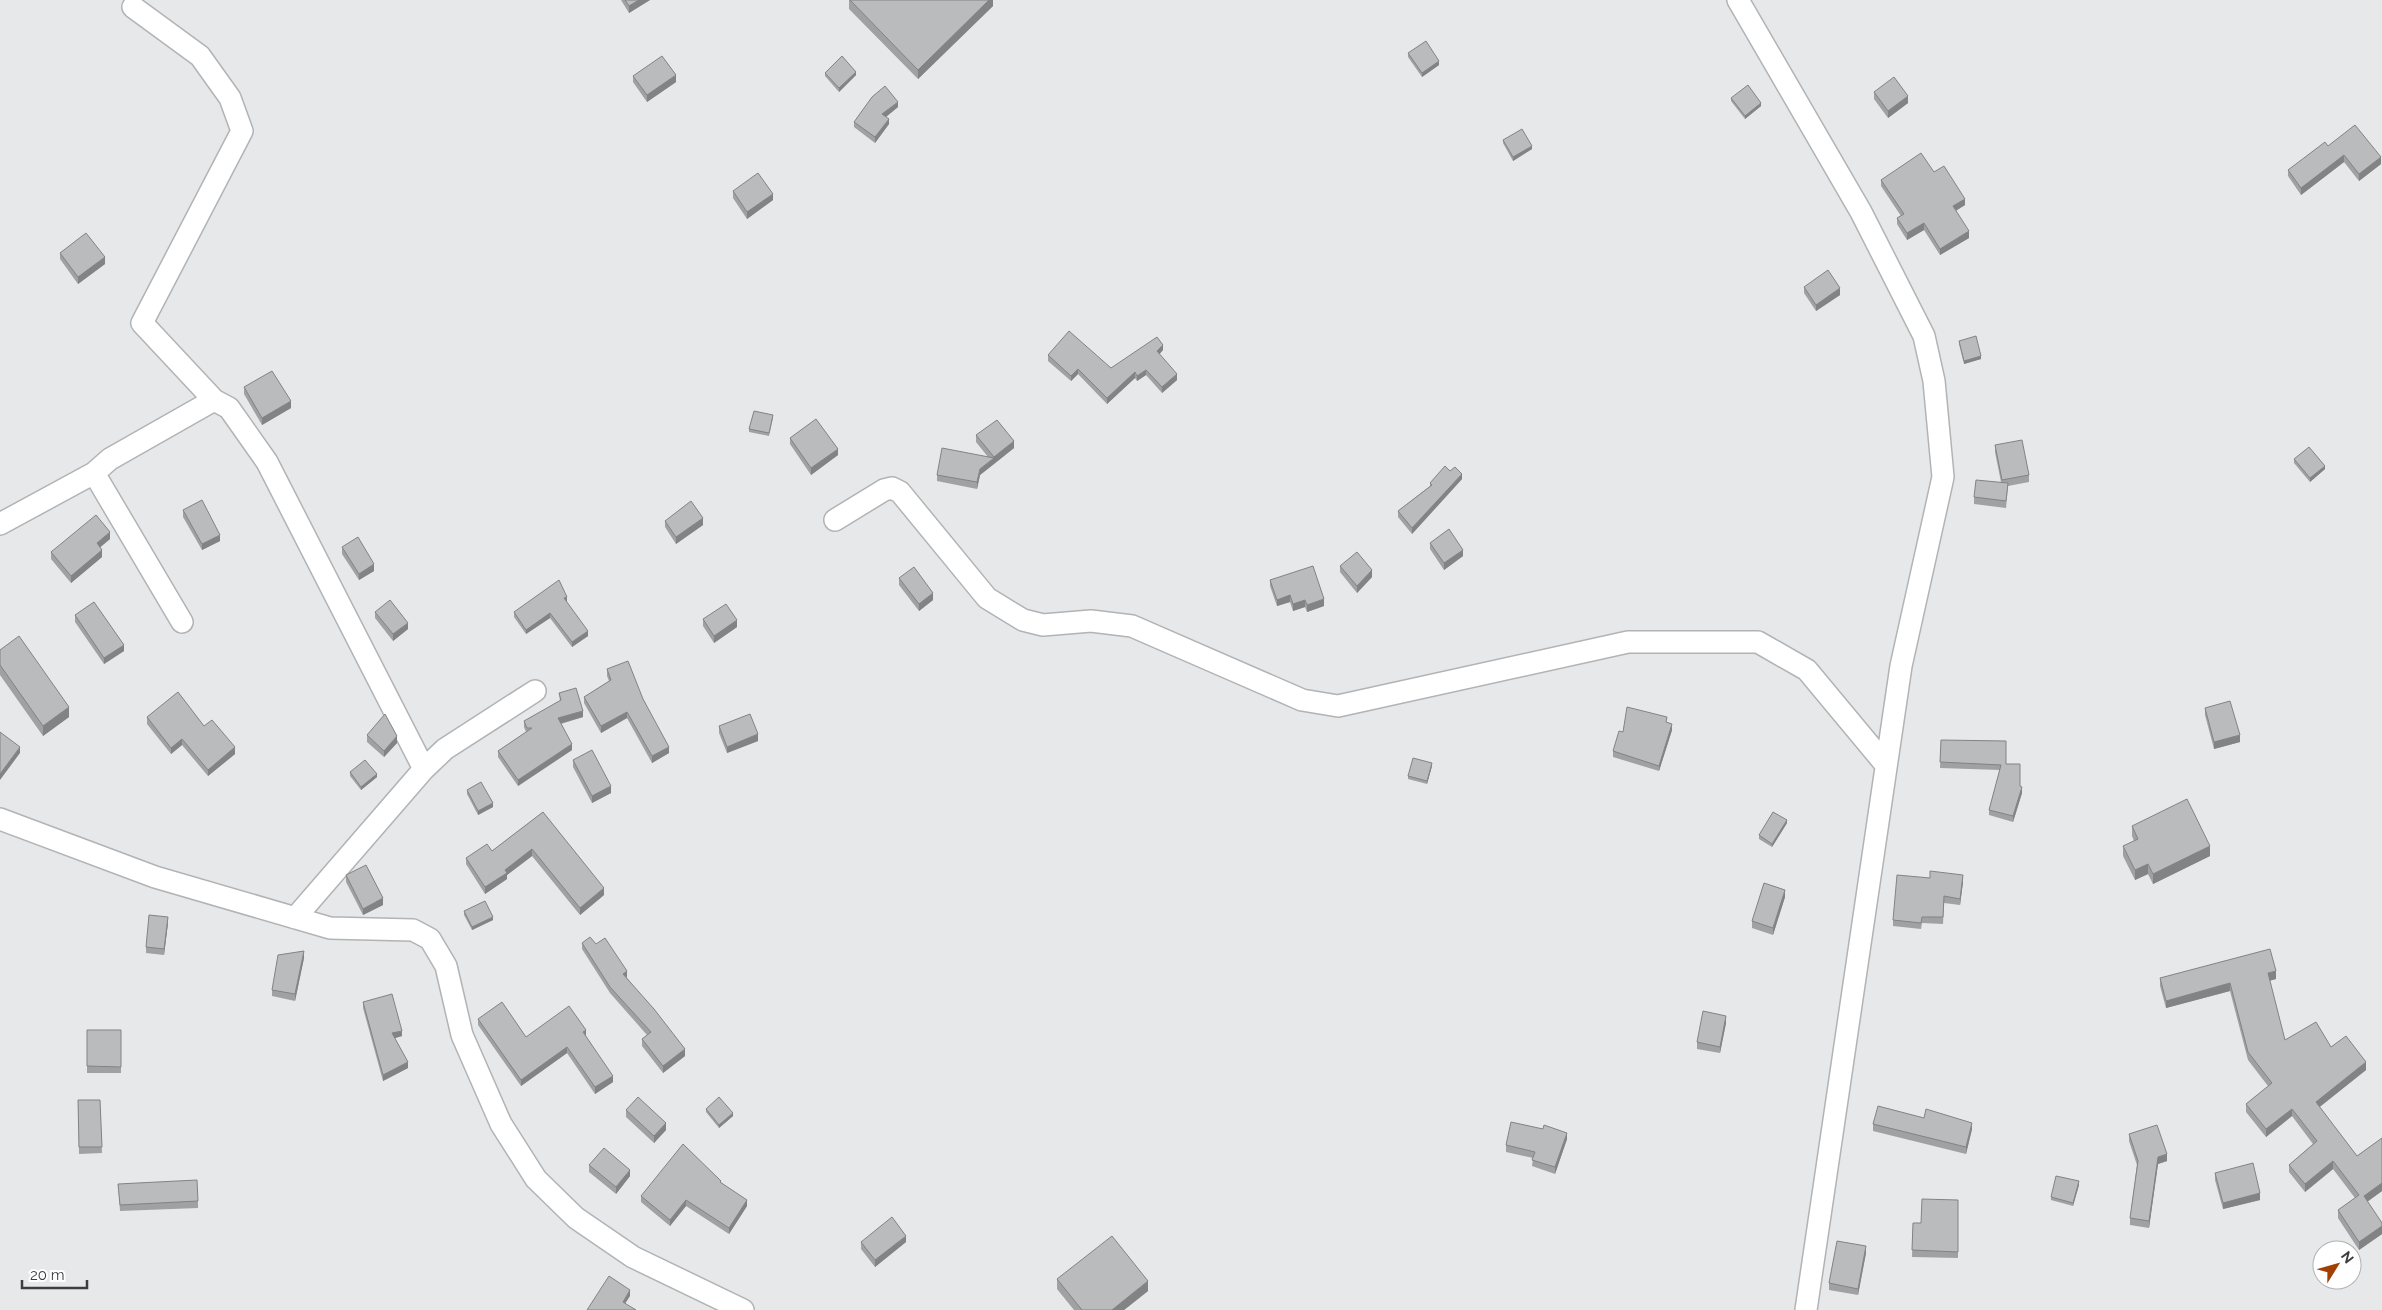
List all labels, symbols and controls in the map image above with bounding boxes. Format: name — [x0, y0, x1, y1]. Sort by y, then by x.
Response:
north arrow — [2312, 1240, 2362, 1290]
text: N — [2338, 1248, 2357, 1266]
scale bar — [22, 1258, 88, 1290]
text: 20 m — [30, 1266, 65, 1284]

